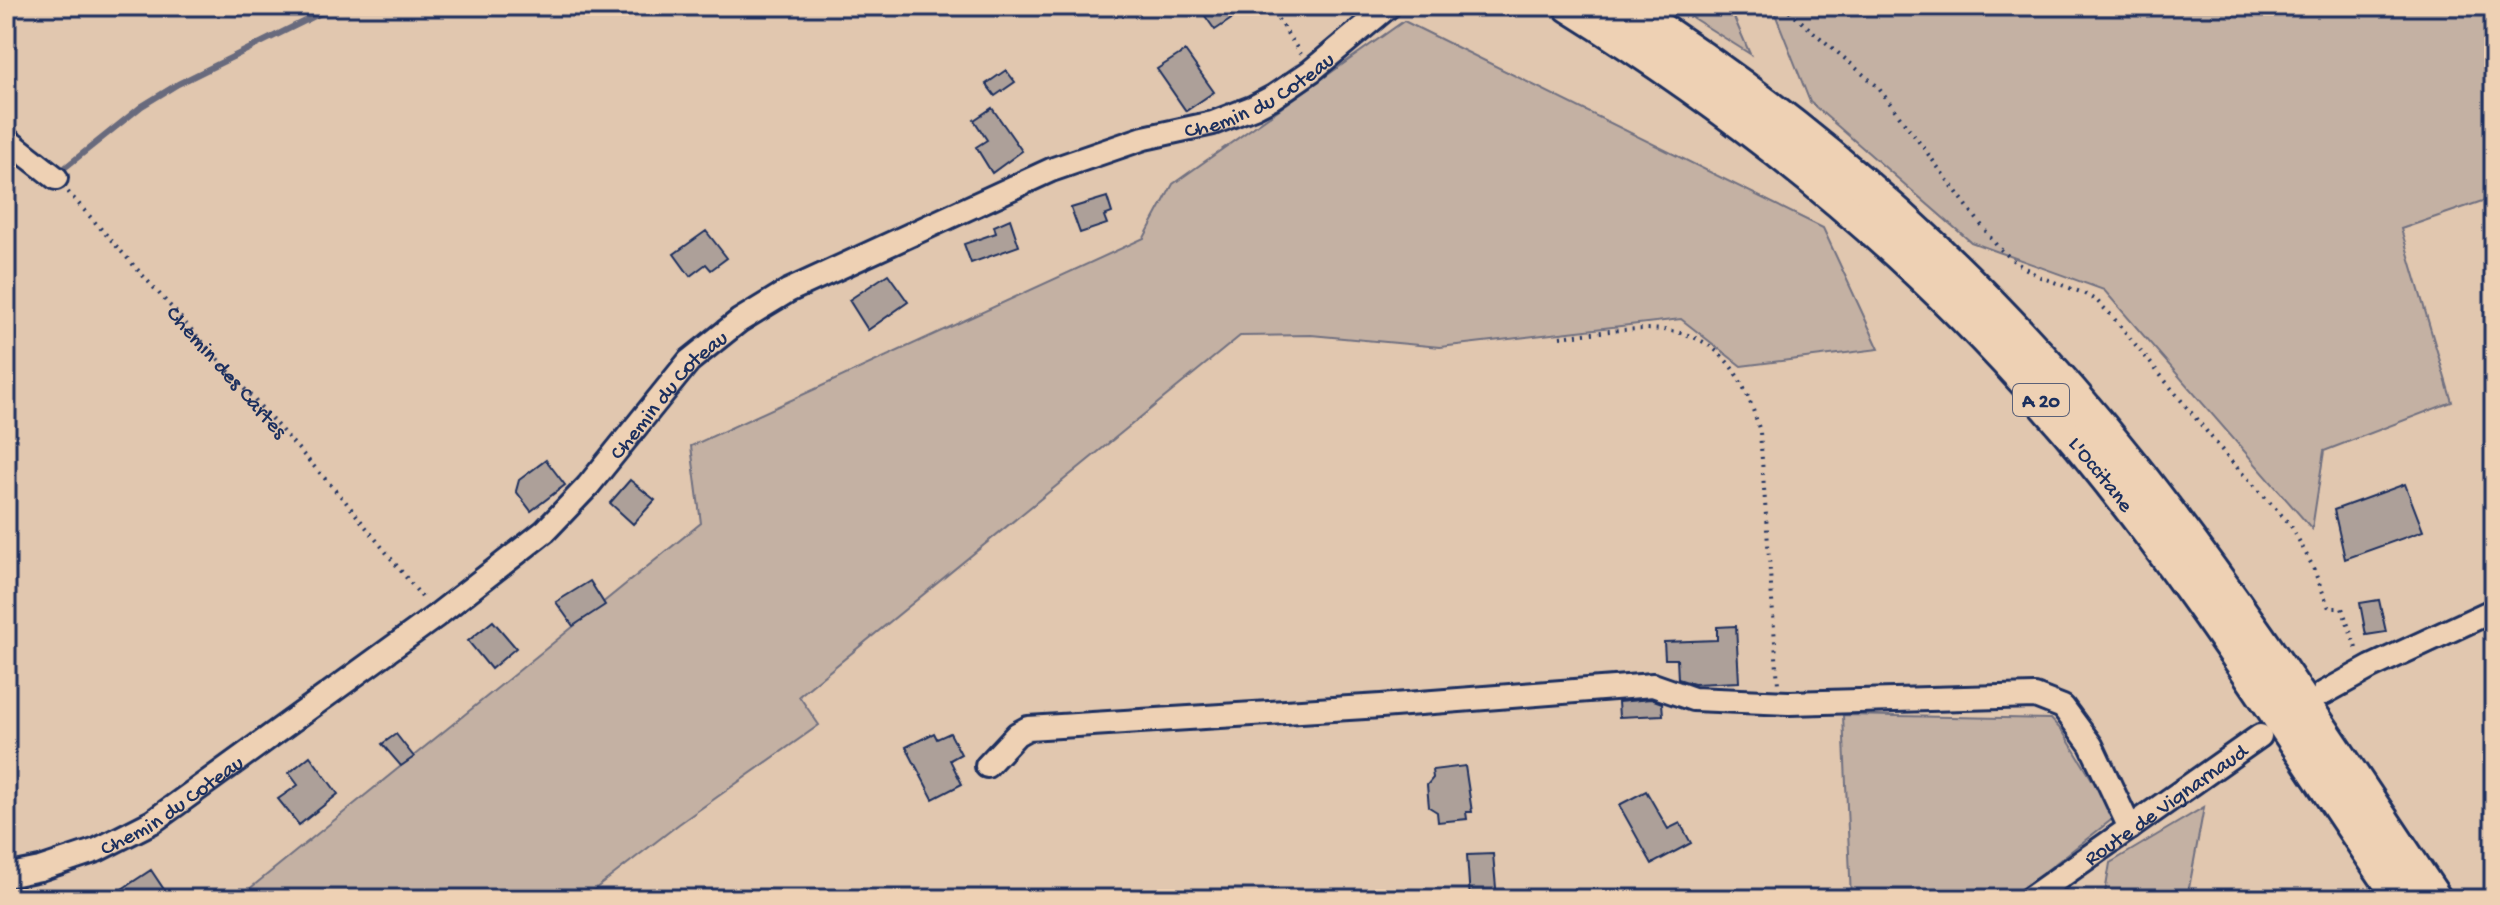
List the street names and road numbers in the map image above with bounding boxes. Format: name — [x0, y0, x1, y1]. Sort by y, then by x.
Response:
street label: Chemin du Coteau — [1182, 48, 1341, 146]
street label: Chemin des Cartes — [159, 302, 292, 446]
street label: Chemin du Coteau — [606, 326, 734, 466]
road number: A 20 — [2013, 384, 2069, 416]
street label: L'Occitane — [2061, 432, 2138, 519]
street label: Route de Vignarnaud — [2080, 739, 2256, 873]
street label: Chemin du Coteau — [97, 751, 250, 863]

